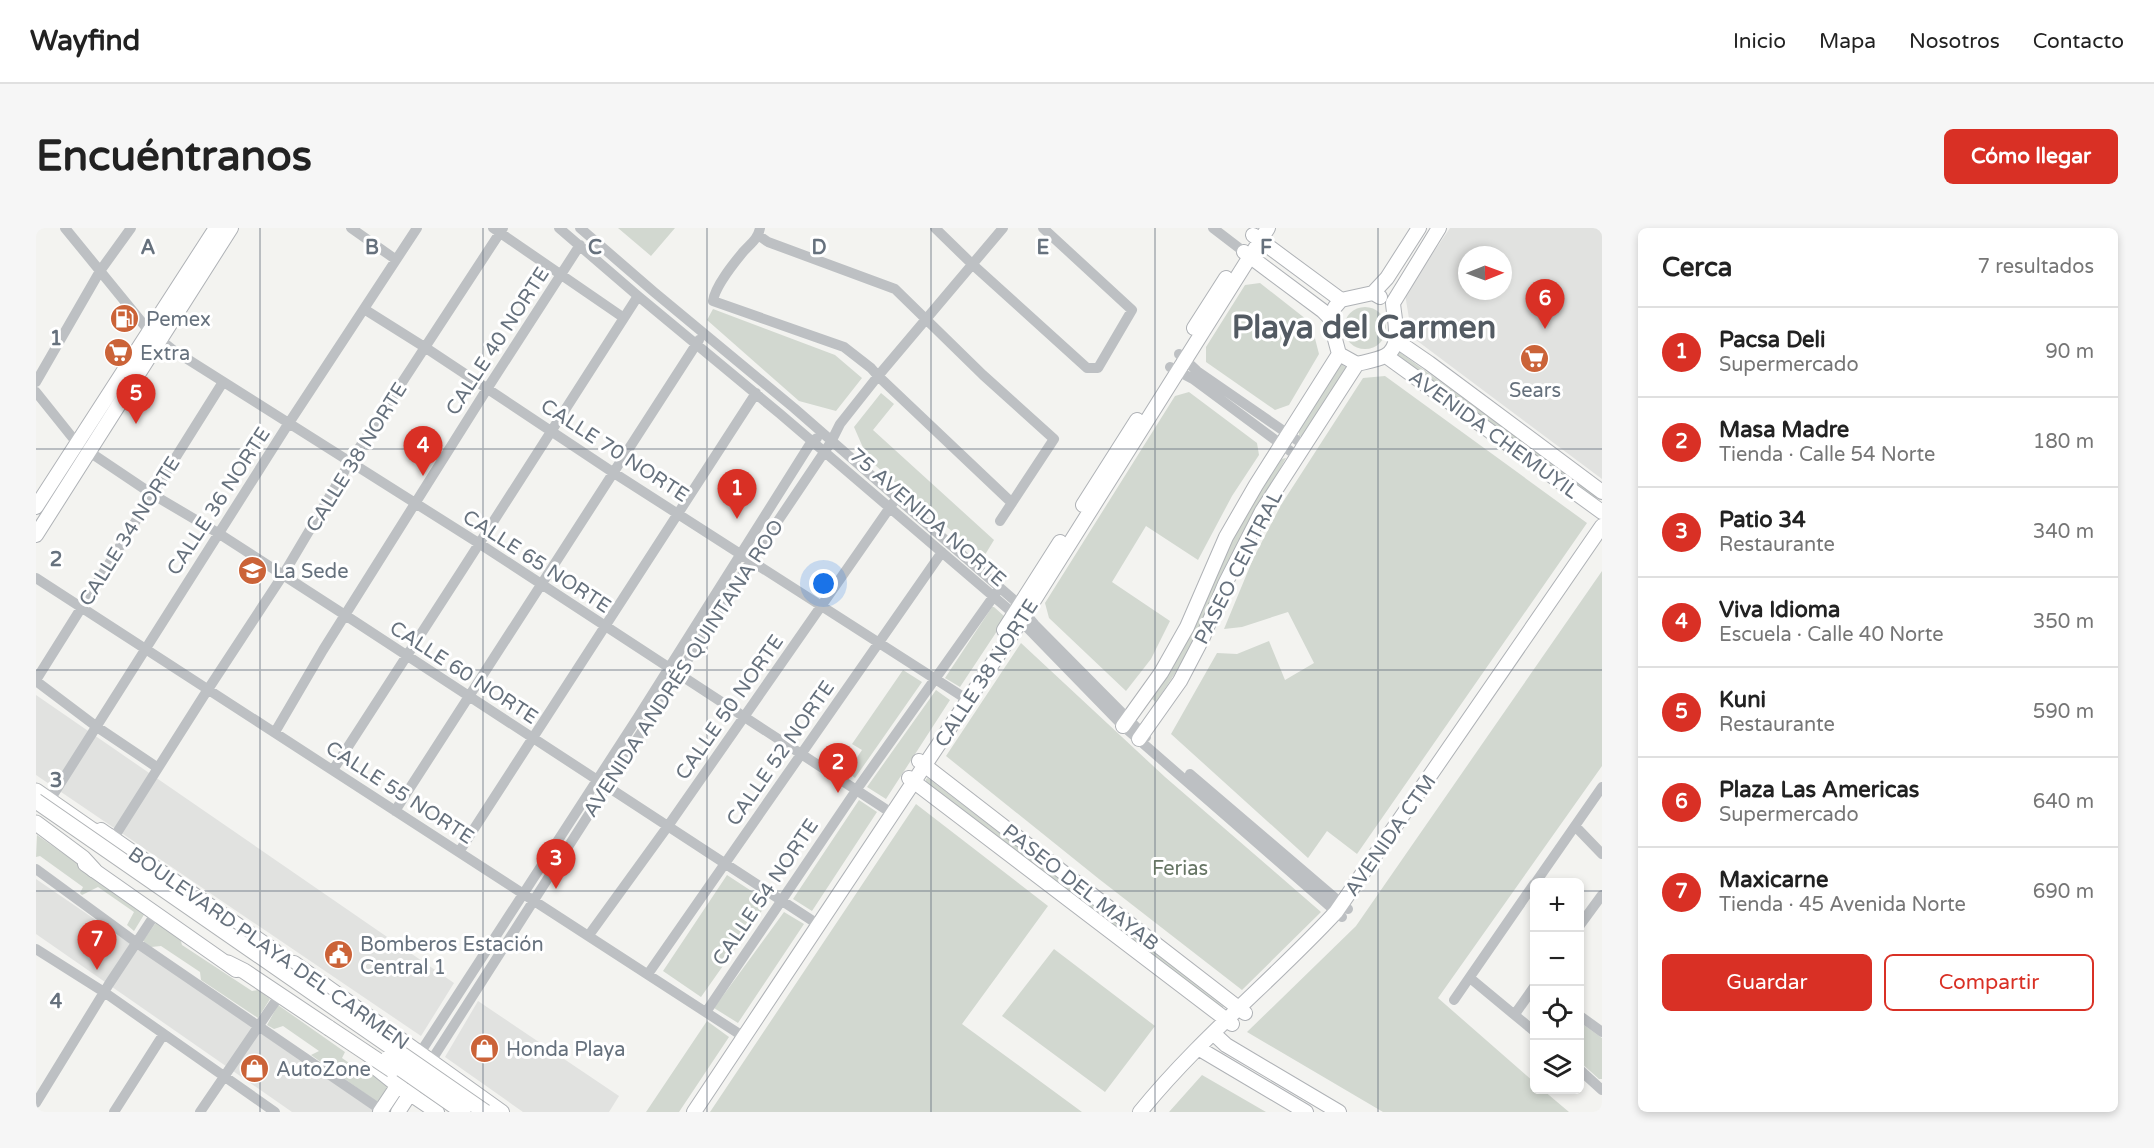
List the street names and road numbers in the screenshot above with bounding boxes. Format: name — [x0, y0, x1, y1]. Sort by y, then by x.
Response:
street label: CALLE 40 NORTE — [441, 263, 555, 420]
street label: AVENIDA CHEMUYIL — [1404, 365, 1583, 505]
street label: CALLE 38 NORTE — [301, 378, 412, 537]
street label: CALLE 70 NORTE — [536, 394, 693, 508]
street label: CALLE 36 NORTE — [162, 423, 276, 580]
street label: 75 AVENIDA NORTE — [844, 443, 1010, 592]
street label: CALLE 34 NORTE — [74, 452, 185, 611]
street label: PASEO CENTRAL — [1190, 486, 1288, 648]
street label: CALLE 65 NORTE — [458, 505, 615, 619]
street label: AVENIDA ANDRÉS QUINTANA ROO — [578, 515, 789, 822]
street label: CALLE 38 NORTE — [930, 595, 1044, 752]
street label: CALLE 60 NORTE — [385, 616, 542, 730]
street label: CALLE 50 NORTE — [671, 630, 789, 785]
street label: CALLE 52 NORTE — [721, 676, 839, 830]
street label: CALLE 55 NORTE — [321, 736, 478, 850]
street label: AVENIDA CTM — [1340, 770, 1442, 901]
street label: CALLE 54 NORTE — [708, 815, 824, 970]
street label: PASEO DEL MAYAB — [997, 819, 1163, 956]
street label: BOULEVARD PLAYA DEL CARMEN — [123, 842, 414, 1055]

